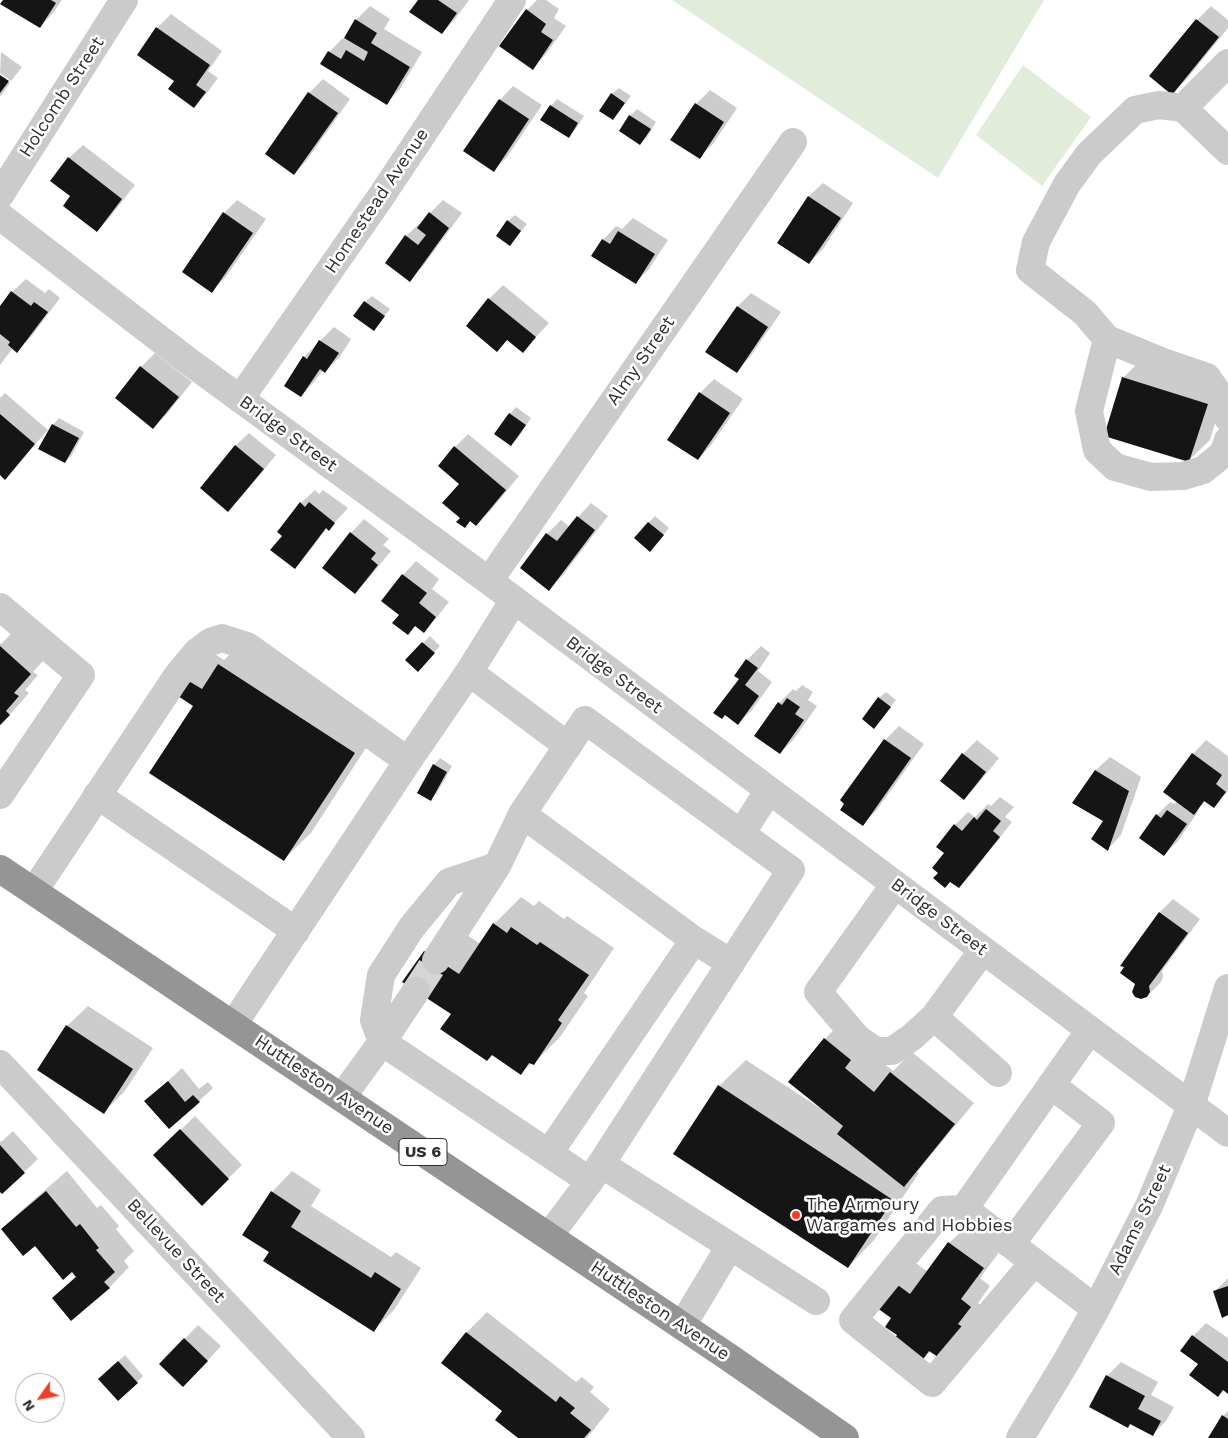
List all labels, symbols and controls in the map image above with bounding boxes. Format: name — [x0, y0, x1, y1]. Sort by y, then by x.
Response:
street label: Holcomb Street — [15, 33, 109, 161]
street label: Homestead Avenue — [320, 124, 434, 278]
street label: Almy Street — [602, 312, 680, 410]
street label: Bridge Street — [235, 391, 341, 477]
street label: Bridge Street — [561, 632, 667, 718]
street label: Bridge Street — [886, 874, 992, 960]
street label: Huttleston Avenue — [250, 1031, 398, 1139]
road number: US 6 — [399, 1138, 447, 1166]
street label: Adams Street — [1104, 1161, 1176, 1279]
street label: Bellevue Street — [122, 1194, 230, 1308]
place label: The Armoury Wargames and Hobbies — [806, 1194, 1012, 1236]
marker: The Armoury Wargames and Hobbies — [790, 1209, 802, 1221]
street label: Huttleston Avenue — [586, 1257, 734, 1365]
north arrow — [15, 1373, 65, 1423]
text: N — [19, 1397, 38, 1414]

